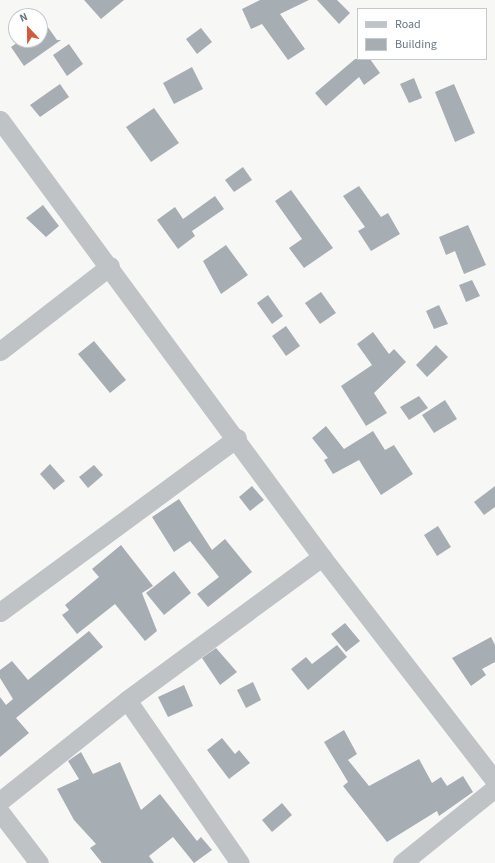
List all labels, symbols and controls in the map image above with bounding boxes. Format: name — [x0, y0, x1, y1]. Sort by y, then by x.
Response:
north arrow — [8, 8, 48, 48]
legend — [357, 8, 487, 60]
text: N — [17, 9, 30, 26]
text: Road — [395, 16, 421, 33]
text: Building — [395, 36, 437, 53]

